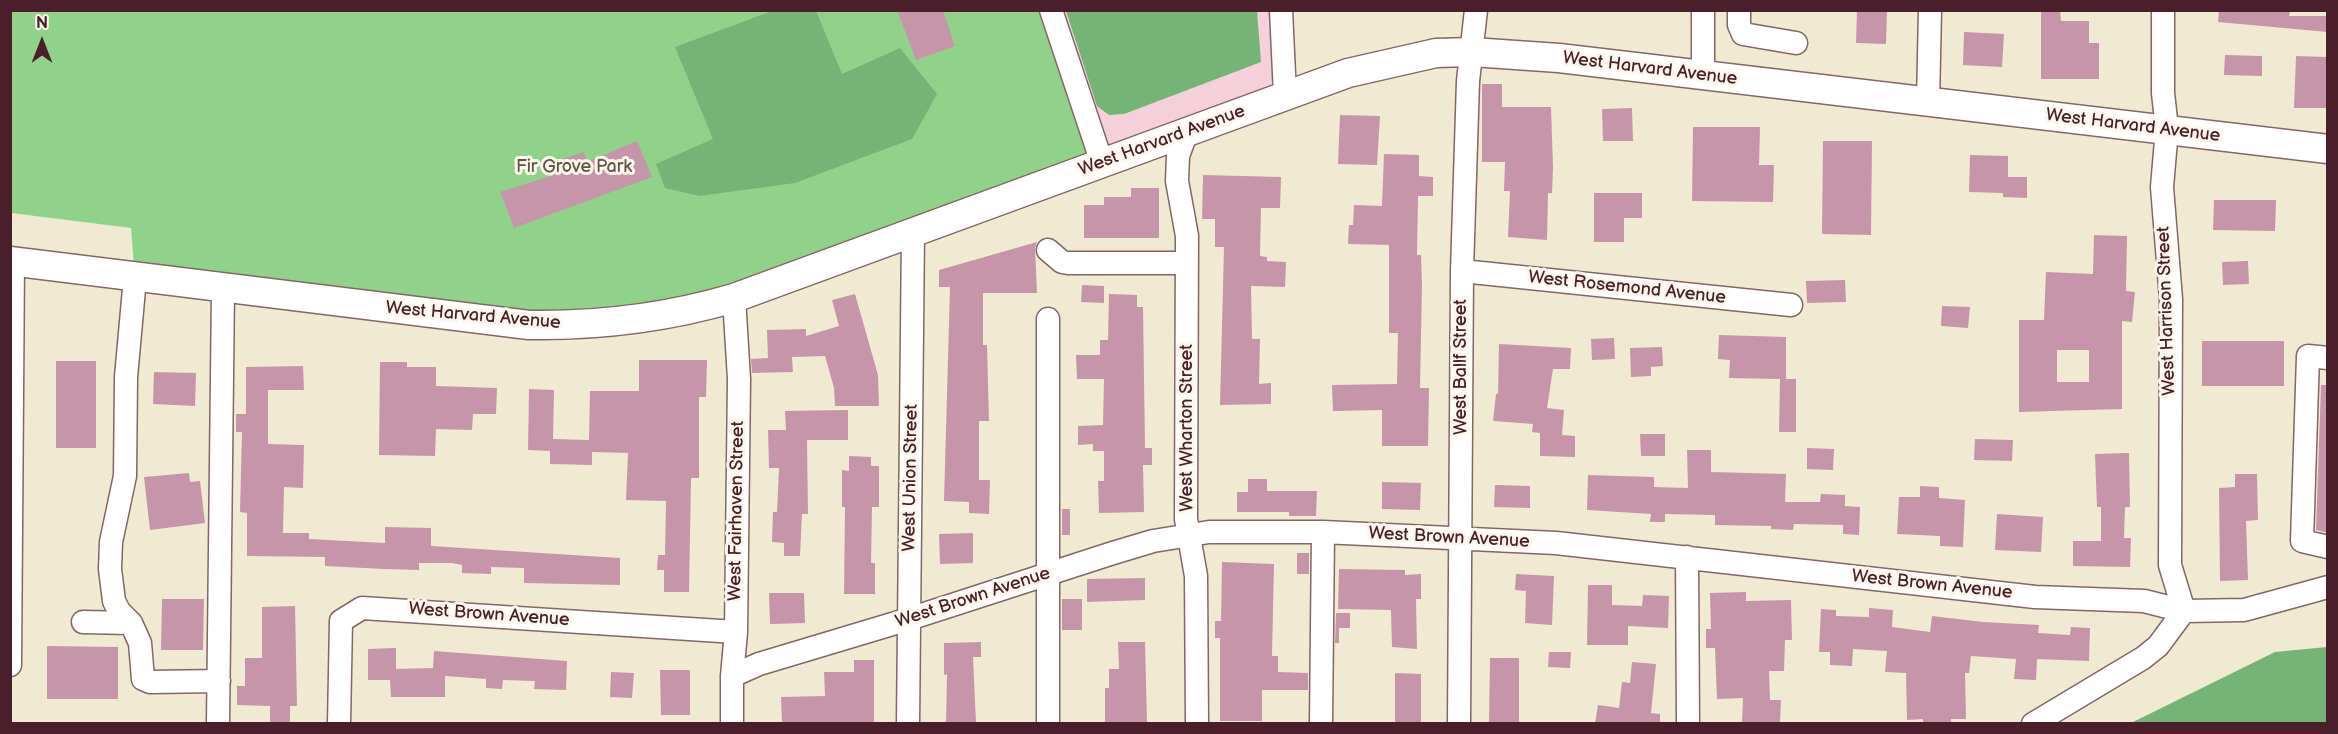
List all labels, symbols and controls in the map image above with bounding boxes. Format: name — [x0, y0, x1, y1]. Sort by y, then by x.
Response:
north arrow — [12, 12, 72, 72]
text: N — [36, 14, 48, 33]
street label: West Harvard Avenue — [1562, 48, 1738, 90]
street label: West Harvard Avenue — [1076, 101, 1248, 181]
street label: West Harvard Avenue — [2045, 105, 2221, 147]
park label: Fir Grove Park — [516, 156, 632, 178]
street label: West Harrison Street — [2153, 226, 2181, 396]
street label: West Rosemond Avenue — [1527, 267, 1727, 309]
street label: West Harvard Avenue — [385, 298, 561, 334]
street label: West Ballf Street — [1450, 299, 1472, 435]
street label: West Wharton Street — [1176, 344, 1198, 512]
street label: West Union Street — [899, 404, 923, 552]
street label: West Fairhaven Street — [725, 421, 749, 601]
street label: West Brown Avenue — [1368, 523, 1530, 553]
street label: West Brown Avenue — [893, 563, 1053, 633]
street label: West Brown Avenue — [1851, 566, 2013, 604]
street label: West Brown Avenue — [408, 599, 570, 631]

